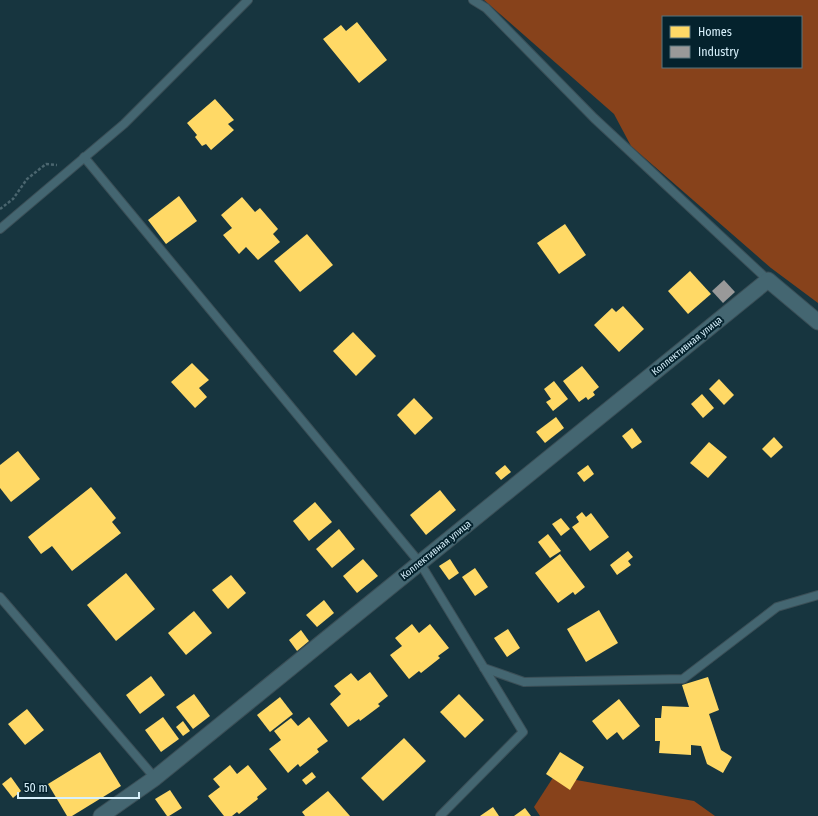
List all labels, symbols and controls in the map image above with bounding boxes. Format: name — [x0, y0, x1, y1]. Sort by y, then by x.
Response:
legend — [662, 16, 802, 68]
text: Homes — [698, 25, 732, 39]
text: Industry — [698, 45, 739, 59]
street label: Коллективная улица — [649, 314, 725, 378]
street label: Коллективная улица — [398, 518, 474, 582]
scale bar — [18, 774, 139, 800]
text: 50 m — [24, 781, 48, 795]

